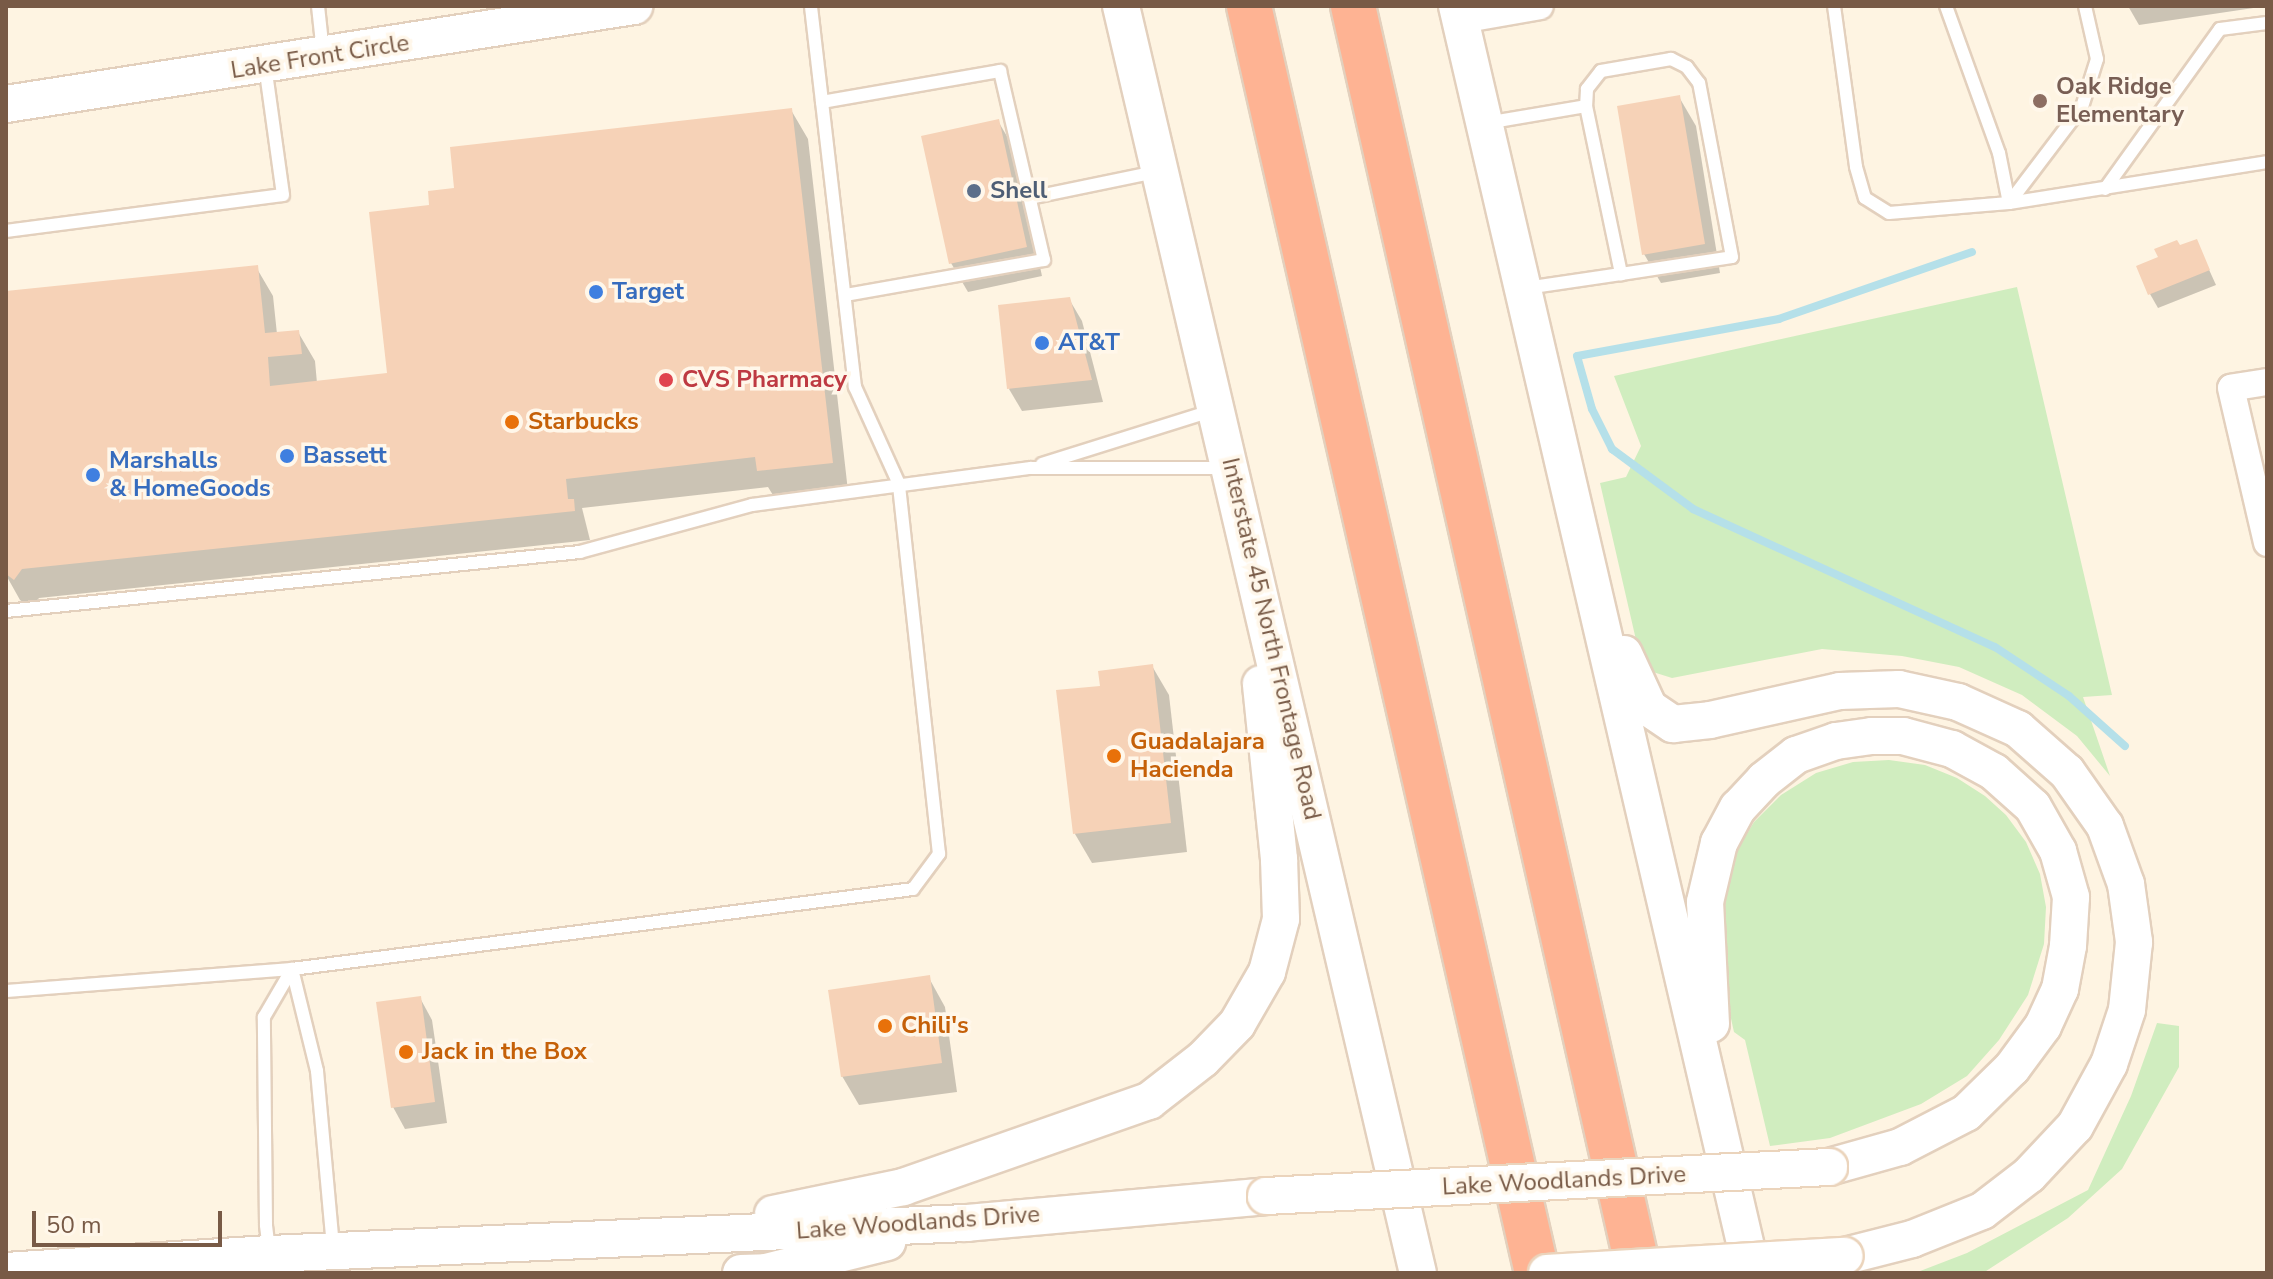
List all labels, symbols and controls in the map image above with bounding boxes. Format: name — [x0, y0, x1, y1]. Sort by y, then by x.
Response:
street label: Lake Front Circle — [229, 29, 411, 85]
place label: Oak Ridge Elementary — [2056, 73, 2184, 129]
marker: Oak Ridge Elementary — [2031, 92, 2049, 110]
place label: Shell — [990, 177, 1048, 205]
marker: Shell — [965, 182, 983, 200]
place label: Target — [612, 278, 684, 306]
marker: Target — [587, 283, 605, 301]
place label: AT&T — [1058, 329, 1120, 357]
marker: AT&T — [1033, 334, 1051, 352]
place label: CVS Pharmacy — [682, 366, 847, 394]
marker: CVS Pharmacy — [657, 371, 675, 389]
place label: Starbucks — [528, 408, 639, 436]
marker: Starbucks — [503, 413, 521, 431]
place label: Bassett — [303, 442, 387, 470]
place label: Marshalls & HomeGoods — [109, 447, 271, 503]
marker: Bassett — [278, 447, 296, 465]
street label: Interstate 45 North Frontage Road — [1215, 455, 1327, 823]
marker: Marshalls & HomeGoods — [84, 466, 102, 484]
place label: Guadalajara Hacienda — [1130, 728, 1265, 784]
marker: Guadalajara Hacienda — [1105, 747, 1123, 765]
place label: Chili's — [901, 1012, 969, 1040]
marker: Chili's — [876, 1017, 894, 1035]
place label: Jack in the Box — [422, 1038, 587, 1066]
marker: Jack in the Box — [397, 1043, 415, 1061]
street label: Lake Woodlands Drive — [1441, 1160, 1687, 1202]
scale bar — [36, 1195, 226, 1245]
street label: Lake Woodlands Drive — [795, 1200, 1041, 1246]
text: 50 m — [46, 1209, 102, 1241]

